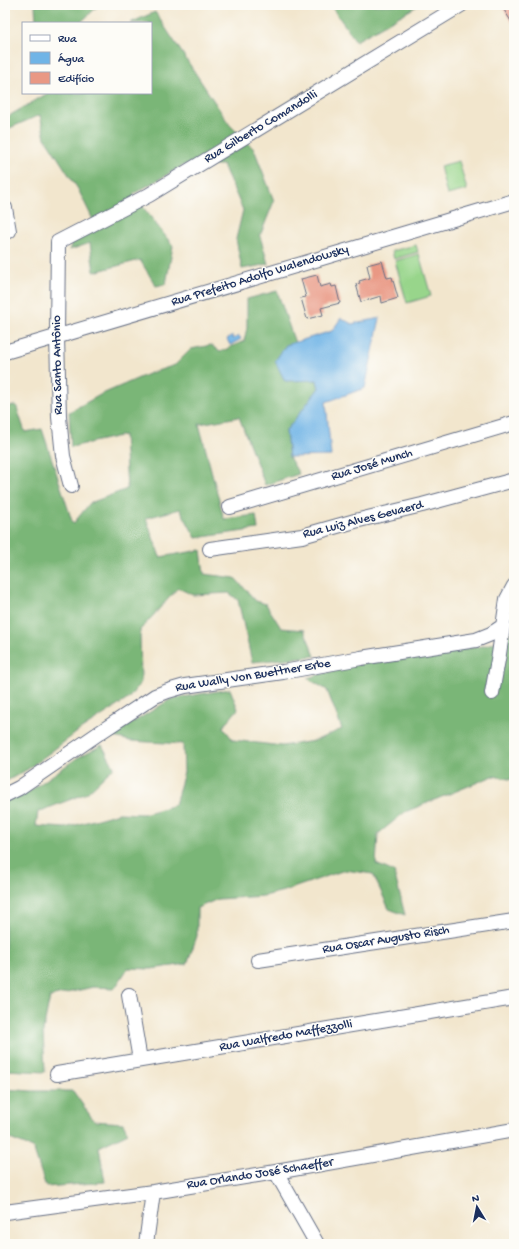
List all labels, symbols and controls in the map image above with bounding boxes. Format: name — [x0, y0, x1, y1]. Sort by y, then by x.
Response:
legend — [22, 22, 152, 94]
text: Rua — [58, 33, 77, 47]
text: Água — [58, 53, 85, 67]
text: Edifício — [58, 73, 94, 87]
street label: Rua Gilberto Comandolli — [202, 87, 321, 167]
street label: Rua Prefeito Adolfo Walendowsky — [170, 242, 351, 310]
street label: Rua Santo Antônio — [50, 315, 66, 415]
street label: Rua José Munch — [330, 446, 414, 484]
street label: Rua Luiz Alves Gevaerd — [301, 497, 426, 542]
street label: Rua Wally Von Buettner Erbe — [174, 656, 332, 696]
street label: Rua Oscar Augusto Risch — [322, 923, 450, 957]
street label: Rua Walfredo Maffezzolli — [218, 1017, 354, 1055]
street label: Rua Orlando José Schaeffer — [186, 1155, 336, 1193]
north arrow — [457, 1187, 497, 1227]
text: N — [471, 1193, 480, 1206]

